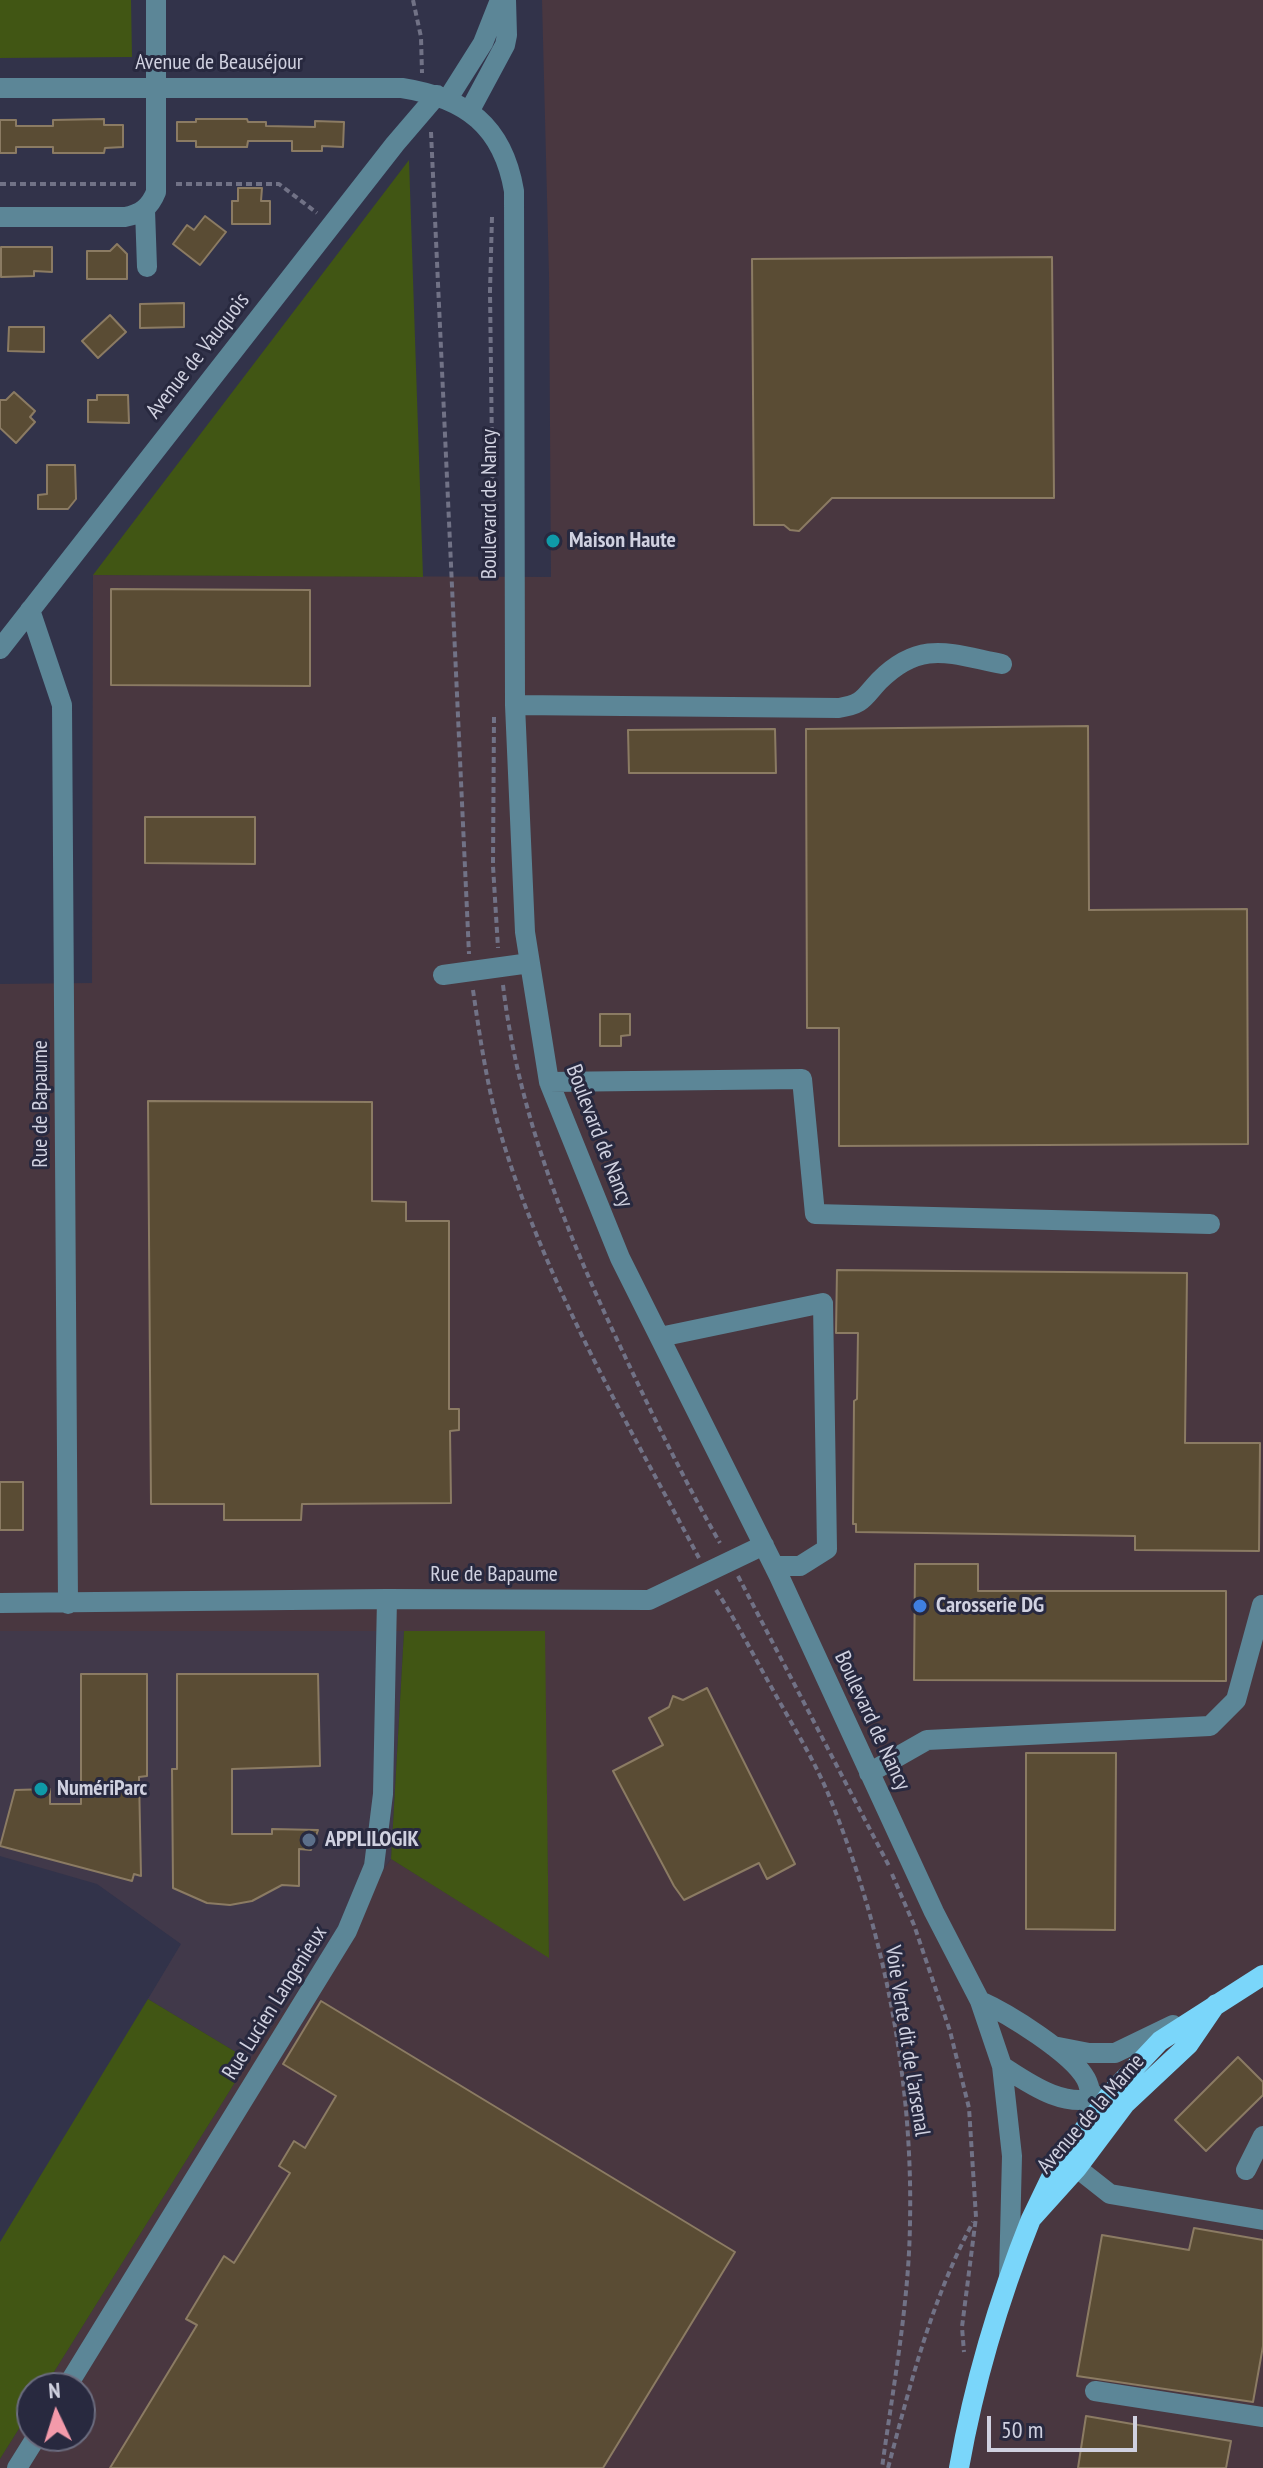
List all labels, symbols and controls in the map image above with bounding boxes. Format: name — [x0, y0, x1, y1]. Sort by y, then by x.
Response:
street label: Avenue de Beauséjour — [135, 50, 303, 76]
street label: Avenue de Vauquois — [141, 288, 255, 424]
street label: Boulevard de Nancy — [477, 429, 503, 579]
place label: Maison Haute — [569, 528, 676, 554]
marker: Maison Haute — [544, 532, 562, 550]
street label: Rue de Bapaume — [28, 1040, 54, 1168]
street label: Boulevard de Nancy — [560, 1061, 638, 1211]
street label: Rue de Bapaume — [430, 1562, 558, 1588]
place label: Carosserie DG — [936, 1593, 1044, 1619]
marker: Carosserie DG — [911, 1597, 929, 1615]
street label: Boulevard de Nancy — [828, 1647, 916, 1795]
place label: NumériParc — [57, 1776, 147, 1802]
marker: NumériParc — [32, 1780, 50, 1798]
place label: APPLILOGIK — [325, 1827, 419, 1853]
marker: APPLILOGIK — [300, 1831, 318, 1849]
street label: Rue Lucien Langenieux — [217, 1921, 333, 2085]
street label: Voie Verte dit de l'arsenal — [879, 1944, 935, 2138]
street label: Avenue de la Marne — [1032, 2049, 1150, 2179]
north arrow — [16, 2372, 96, 2452]
text: N — [48, 2376, 61, 2404]
scale bar — [991, 2400, 1141, 2450]
text: 50 m — [1001, 2414, 1043, 2445]

